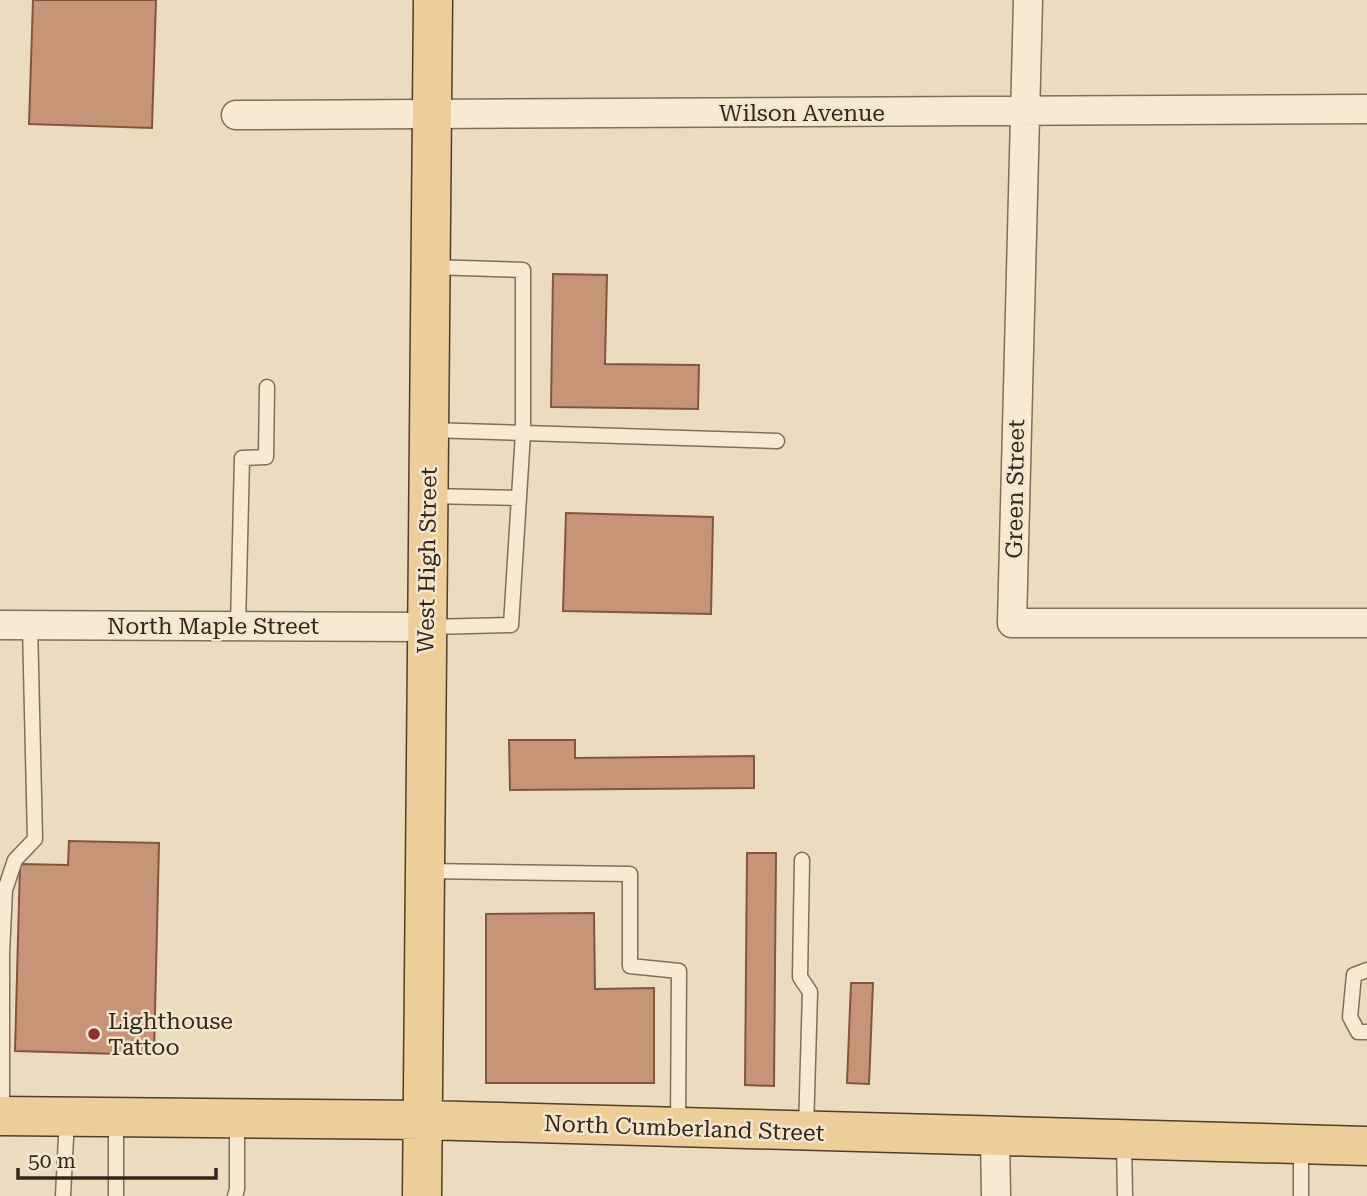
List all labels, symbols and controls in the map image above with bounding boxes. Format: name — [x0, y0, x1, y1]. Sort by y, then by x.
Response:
street label: Wilson Avenue — [719, 100, 885, 127]
street label: Green Street — [1001, 419, 1030, 559]
street label: West High Street — [412, 466, 443, 653]
street label: North Maple Street — [107, 613, 319, 640]
place label: Lighthouse Tattoo — [108, 1008, 233, 1061]
marker: Lighthouse Tattoo — [86, 1026, 102, 1042]
street label: North Cumberland Street — [543, 1110, 825, 1147]
scale bar — [18, 1136, 215, 1180]
text: 50 m — [28, 1149, 76, 1173]

